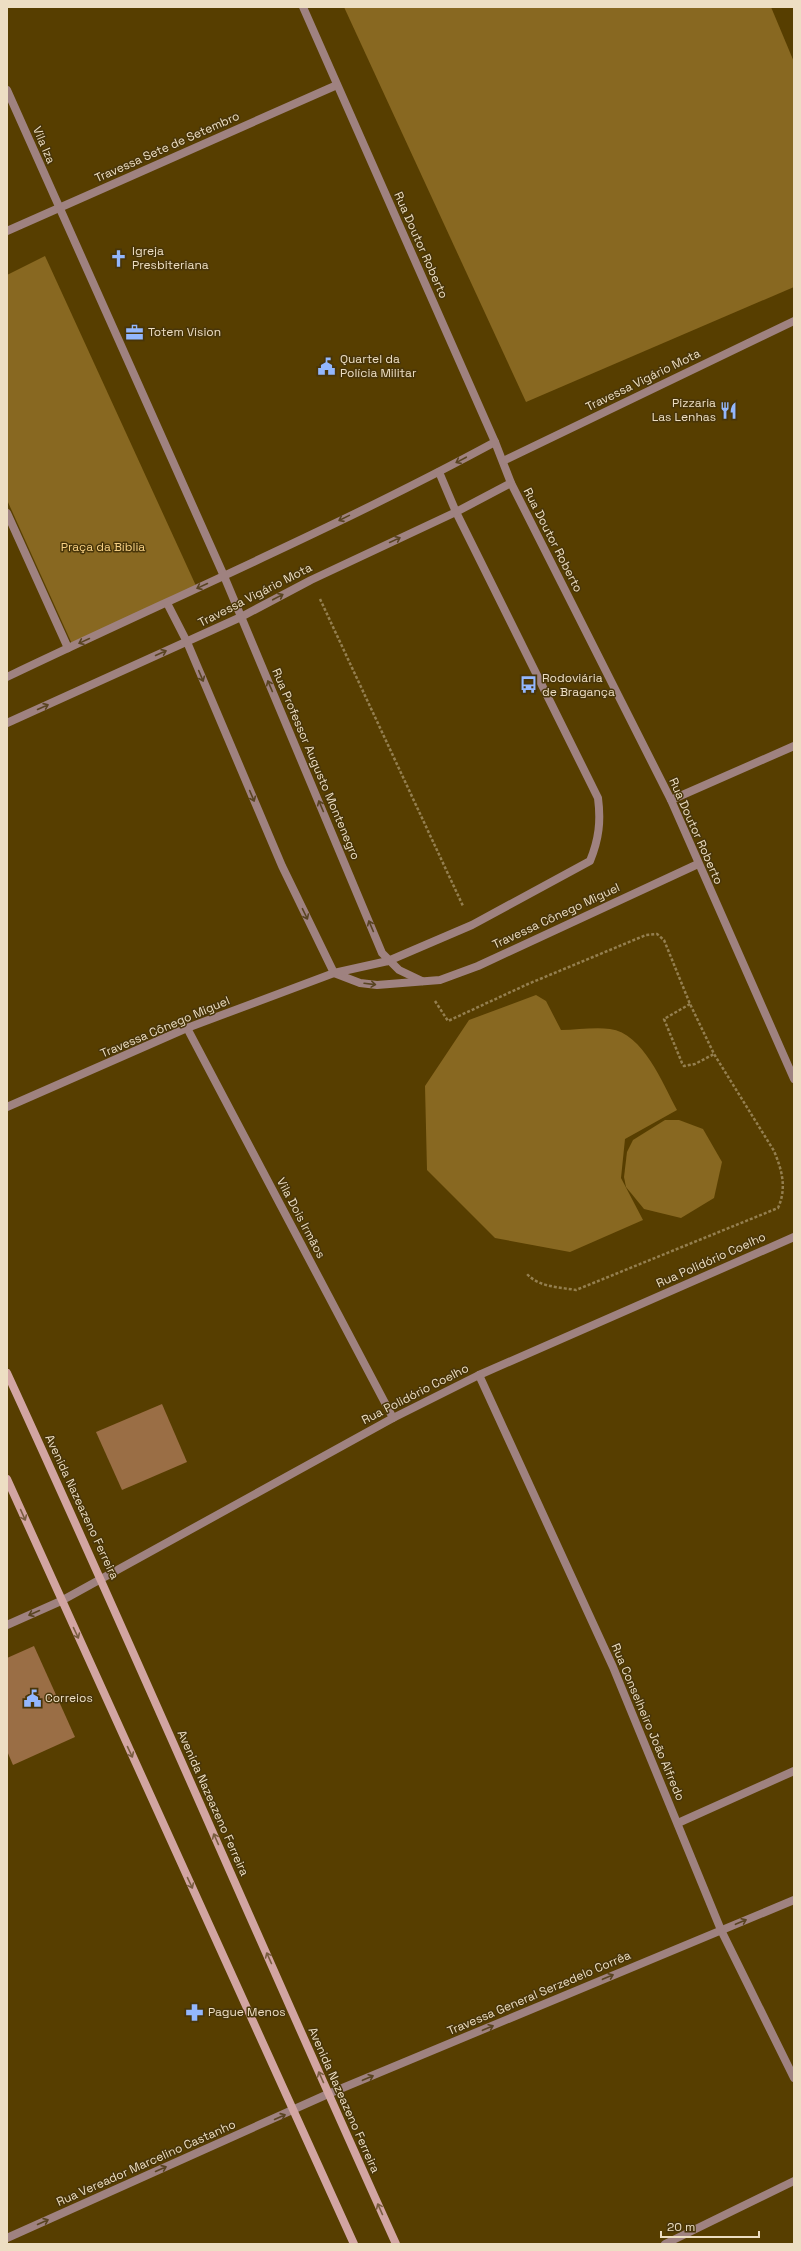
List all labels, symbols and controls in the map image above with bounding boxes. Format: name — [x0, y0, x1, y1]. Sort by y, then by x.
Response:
street label: Travessa Sete de Setembro — [92, 108, 242, 186]
street label: Vila Iza — [29, 124, 59, 166]
street label: Rua Doutor Roberto — [390, 189, 452, 301]
place label: Igreja Presbiteriana — [132, 243, 209, 273]
church icon: Igreja Presbiteriana — [109, 248, 129, 268]
office icon: Totem Vision — [125, 322, 145, 342]
place label: Totem Vision — [148, 324, 221, 340]
street label: Travessa Vigário Mota — [583, 345, 703, 415]
place label: Quartel da Polícia Militar — [340, 351, 417, 381]
public building icon: Quartel da Polícia Militar — [317, 356, 337, 376]
place label: Pizzaria Las Lenhas — [652, 395, 716, 425]
restaurant icon: Pizzaria Las Lenhas — [719, 400, 739, 420]
one-way arrow — [455, 457, 467, 465]
street label: Rua Doutor Roberto — [520, 485, 586, 595]
one-way arrow — [339, 515, 351, 523]
one-way arrow — [389, 536, 401, 543]
park label: Praça da Bíblia — [61, 539, 145, 555]
street label: Travessa Vigário Mota — [195, 559, 315, 631]
one-way arrow — [196, 583, 208, 590]
one-way arrow — [272, 593, 284, 600]
one-way arrow — [78, 637, 90, 645]
one-way arrow — [155, 649, 167, 657]
street label: Rua Professor Augusto Montenegro — [268, 666, 364, 862]
one-way arrow — [198, 670, 205, 682]
place label: Rodoviária de Bragança — [542, 670, 615, 700]
bus stop icon: Rodoviária de Bragança — [519, 675, 539, 695]
one-way arrow — [266, 681, 274, 693]
one-way arrow — [36, 702, 48, 710]
street label: Rua Doutor Roberto — [665, 775, 727, 887]
one-way arrow — [249, 789, 256, 801]
one-way arrow — [317, 801, 324, 813]
street label: Travessa Cônego Miguel — [490, 879, 622, 953]
one-way arrow — [302, 908, 309, 920]
one-way arrow — [367, 921, 374, 933]
one-way arrow — [363, 981, 376, 988]
street label: Travessa Cônego Miguel — [98, 992, 232, 1062]
street label: Vila Dois Irmãos — [273, 1175, 329, 1261]
street label: Rua Polidório Coelho — [654, 1229, 768, 1291]
street label: Rua Polidório Coelho — [359, 1360, 471, 1428]
street label: Avenida Nazeazeno Ferreira — [41, 1432, 123, 1582]
one-way arrow — [20, 1508, 27, 1520]
one-way arrow — [28, 1610, 40, 1617]
one-way arrow — [73, 1627, 80, 1639]
street label: Rua Conselheiro João Alfredo — [607, 1641, 689, 1803]
public building icon: Correios — [22, 1688, 42, 1708]
place label: Correios — [45, 1690, 93, 1706]
street label: Avenida Nazeazeno Ferreira — [174, 1727, 253, 1879]
one-way arrow — [127, 1745, 134, 1757]
one-way arrow — [212, 1834, 219, 1846]
one-way arrow — [187, 1876, 194, 1888]
one-way arrow — [734, 1918, 746, 1925]
street label: Travessa General Serzedelo Corrêa — [445, 1947, 633, 2039]
one-way arrow — [264, 1953, 272, 1965]
one-way arrow — [601, 1973, 613, 1981]
pharmacy icon: Pague Menos — [185, 2002, 205, 2022]
place label: Pague Menos — [208, 2004, 286, 2020]
one-way arrow — [481, 2023, 493, 2031]
street label: Avenida Nazeazeno Ferreira — [305, 2024, 384, 2176]
one-way arrow — [317, 2072, 324, 2084]
one-way arrow — [362, 2073, 374, 2081]
one-way arrow — [274, 2112, 286, 2120]
street label: Rua Vereador Marcelino Castanho — [54, 2116, 238, 2210]
one-way arrow — [155, 2165, 167, 2173]
one-way arrow — [376, 2203, 383, 2215]
scale bar — [661, 2213, 759, 2239]
one-way arrow — [36, 2218, 48, 2225]
text: 20 m — [667, 2219, 695, 2235]

